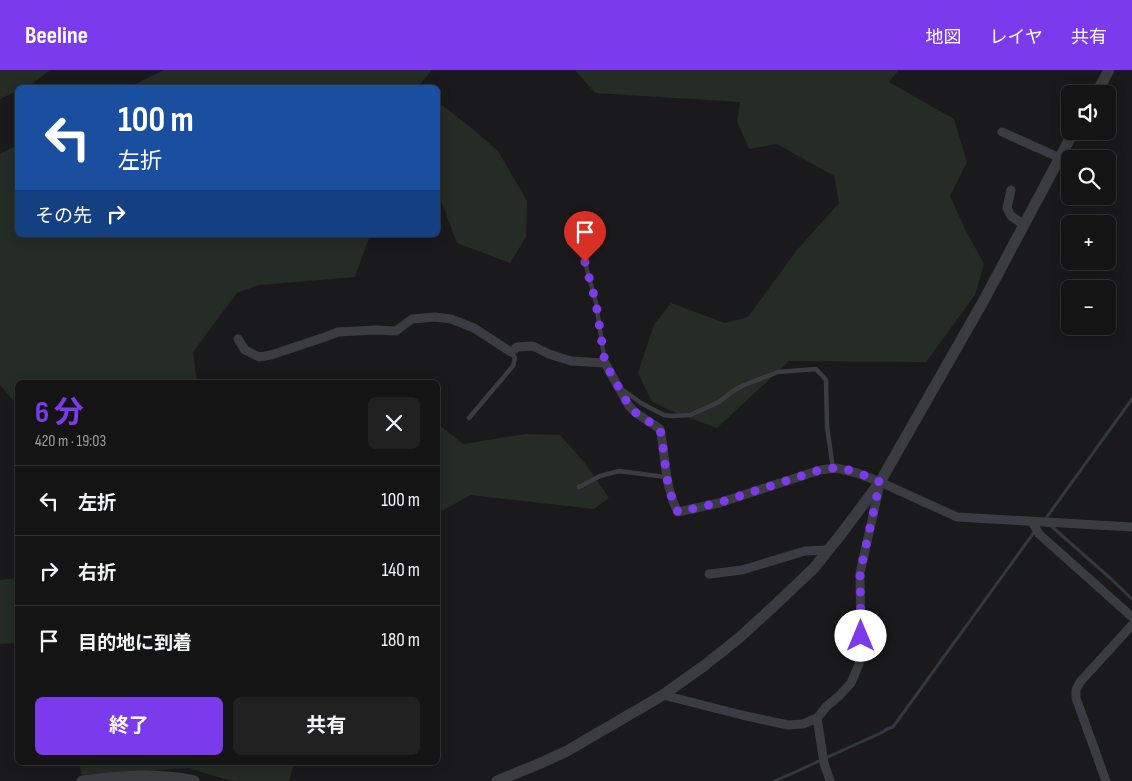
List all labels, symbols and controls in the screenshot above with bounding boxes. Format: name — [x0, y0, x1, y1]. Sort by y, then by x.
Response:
text: Beeline — [25, 21, 88, 50]
text: 地図 — [926, 27, 962, 48]
text: レイヤ — [990, 27, 1043, 48]
text: 共有 — [1071, 27, 1107, 48]
map controls — [1061, 85, 1116, 335]
button: sound — [1061, 85, 1116, 140]
text: 100 m — [118, 99, 194, 142]
icon: left — [35, 105, 100, 170]
text: 左折 — [118, 148, 162, 175]
button: search — [1061, 150, 1116, 205]
icon: right — [102, 200, 130, 228]
text: その先 — [35, 205, 92, 228]
pin — [564, 211, 606, 262]
button: + — [1061, 215, 1116, 270]
icon: arrive — [571, 218, 599, 246]
button: − — [1061, 280, 1116, 335]
text: 6 分 — [35, 395, 84, 431]
button: close — [368, 397, 420, 449]
text: 420 m · 19:03 — [35, 432, 106, 451]
icon: left — [35, 487, 63, 515]
text: 100 m — [381, 489, 420, 512]
text: 左折 — [78, 492, 116, 515]
icon: right — [35, 557, 63, 585]
text: 140 m — [382, 559, 420, 582]
text: 右折 — [78, 562, 116, 585]
position arrow — [834, 609, 886, 661]
icon: arrive — [35, 627, 63, 655]
text: 180 m — [381, 629, 420, 652]
text: 目的地に到着 — [78, 632, 192, 655]
button: 終了 — [35, 697, 223, 755]
button: 共有 — [233, 697, 420, 755]

